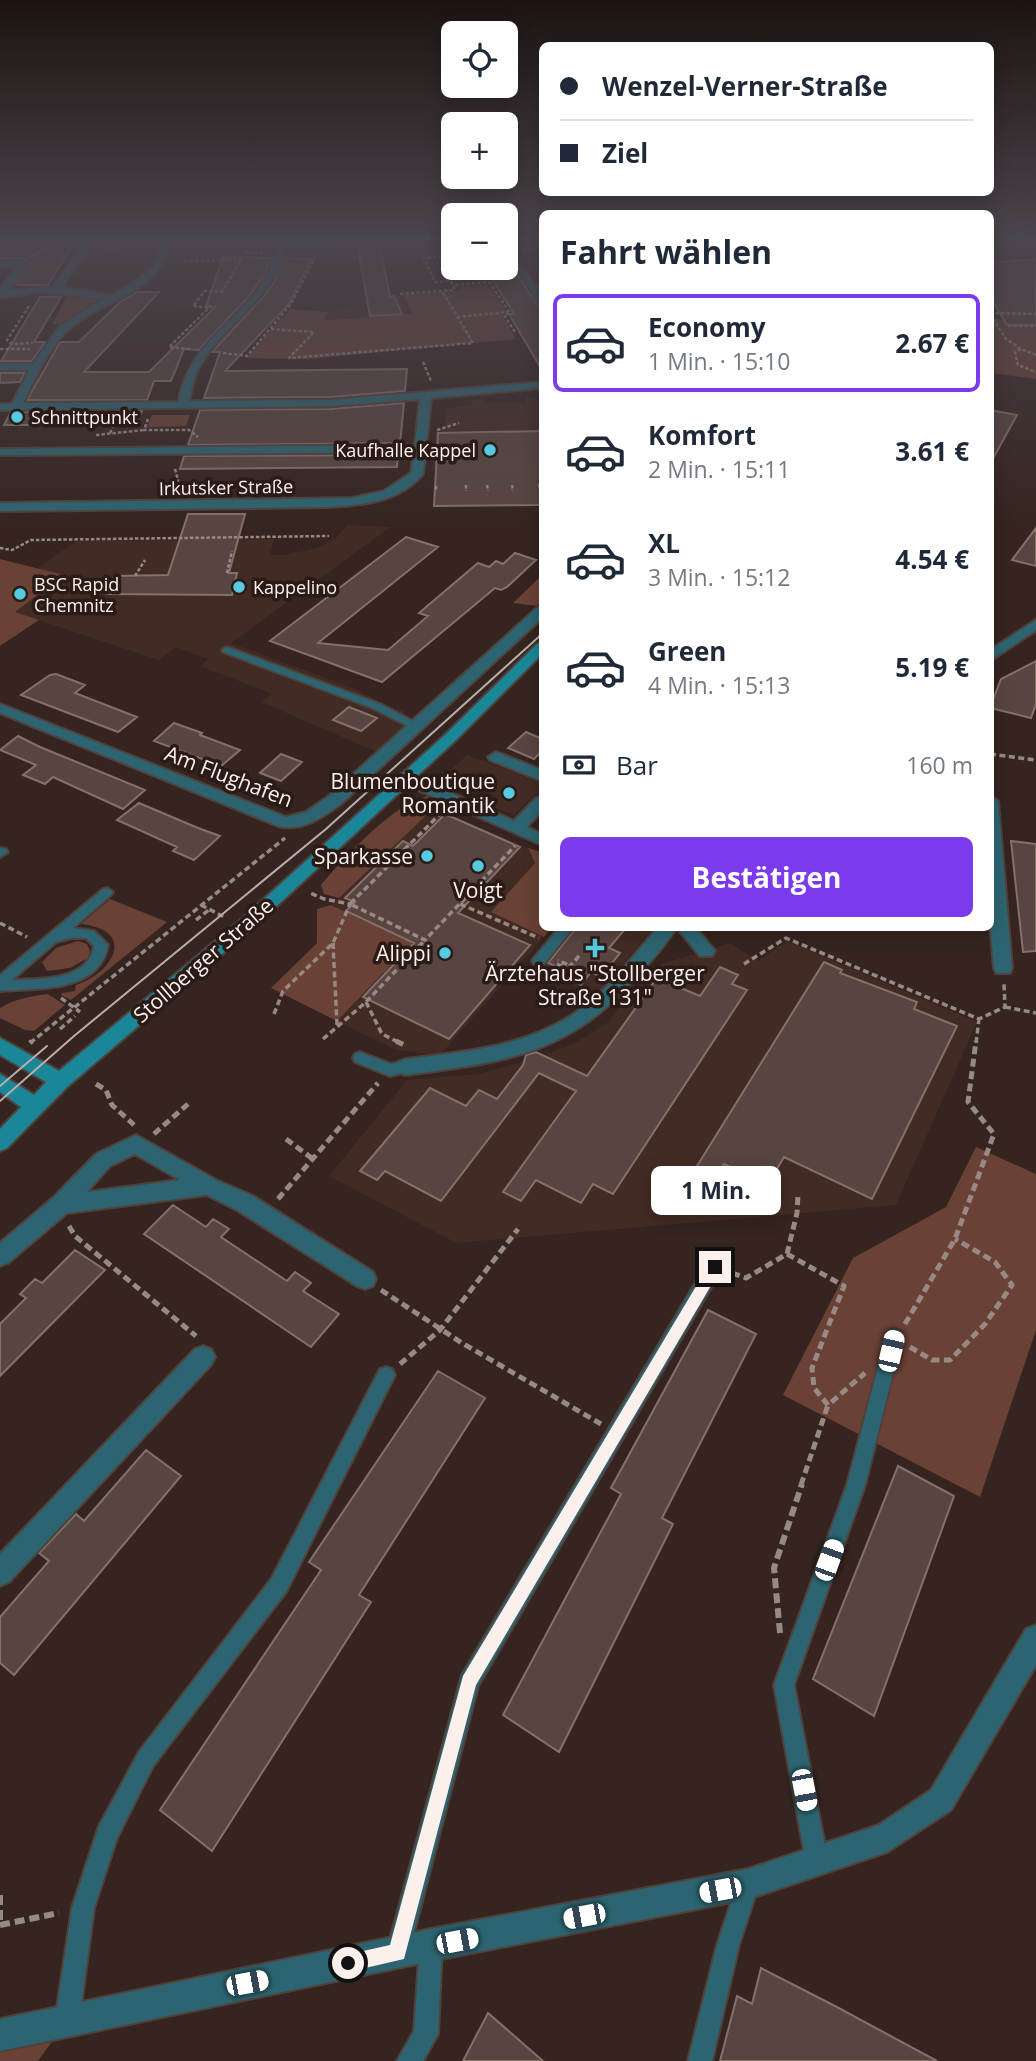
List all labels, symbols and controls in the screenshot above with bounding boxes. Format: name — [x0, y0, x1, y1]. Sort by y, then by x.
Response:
map controls — [441, 21, 518, 280]
button: locate — [441, 21, 518, 98]
text: Wenzel-Verner-Straße — [602, 68, 888, 104]
button: + — [441, 112, 518, 189]
text: Ziel — [602, 135, 648, 171]
button: − — [441, 203, 518, 280]
text: Fahrt wählen — [560, 230, 772, 273]
text: Economy — [648, 309, 766, 345]
icon: car — [564, 312, 627, 375]
text: 2.67 € — [895, 325, 969, 361]
text: 1 Min. · 15:10 — [648, 345, 790, 377]
place label: Schnittpunkt — [31, 405, 138, 429]
marker: Schnittpunkt — [9, 409, 25, 425]
text: Komfort — [648, 417, 756, 453]
icon: car — [564, 420, 627, 483]
text: 3.61 € — [895, 433, 969, 469]
place label: Kaufhalle Kappel — [335, 438, 476, 462]
marker: Kaufhalle Kappel — [482, 442, 498, 458]
text: 2 Min. · 15:11 — [648, 453, 790, 485]
street label: Irkutsker Straße — [159, 474, 293, 500]
text: XL — [648, 525, 680, 561]
icon: car — [564, 528, 627, 591]
text: 4.54 € — [895, 541, 969, 577]
text: 3 Min. · 15:12 — [648, 561, 790, 593]
place label: BSC Rapid Chemnitz — [34, 572, 119, 617]
place label: Kappelino — [253, 575, 337, 599]
marker: Kappelino — [231, 579, 247, 595]
marker: BSC Rapid Chemnitz — [12, 586, 28, 602]
text: Green — [648, 633, 726, 669]
icon: car — [564, 636, 627, 699]
text: 5.19 € — [895, 649, 969, 685]
text: 4 Min. · 15:13 — [648, 669, 790, 701]
street label: Am Flughafen — [161, 739, 297, 813]
icon: cash — [560, 746, 598, 784]
text: Bar — [616, 747, 658, 783]
text: 160 m — [906, 749, 973, 781]
place label: Blumenboutique Romantik — [330, 767, 495, 819]
marker: Blumenboutique Romantik — [501, 785, 517, 801]
button: Bestätigen — [560, 837, 973, 917]
place label: Sparkasse — [314, 842, 413, 870]
marker: Sparkasse — [419, 848, 435, 864]
marker: Voigt — [470, 858, 486, 874]
place label: Voigt — [453, 876, 503, 904]
street label: Stollberger Straße — [127, 891, 279, 1029]
marker: Ärztehaus "Stollberger Straße 131" — [585, 938, 605, 958]
place label: Alippi — [376, 939, 431, 967]
marker: Alippi — [437, 945, 453, 961]
place label: Ärztehaus "Stollberger Straße 131" — [485, 959, 705, 1011]
callout: 1 Min. — [650, 1166, 780, 1214]
text: 1 Min. — [681, 1174, 751, 1206]
route end — [699, 1251, 731, 1283]
car — [877, 1328, 906, 1374]
car — [812, 1537, 847, 1583]
car — [790, 1767, 819, 1813]
car — [698, 1876, 743, 1904]
car — [562, 1902, 607, 1930]
car — [435, 1927, 480, 1955]
route start — [332, 1947, 364, 1979]
car — [225, 1969, 270, 1997]

